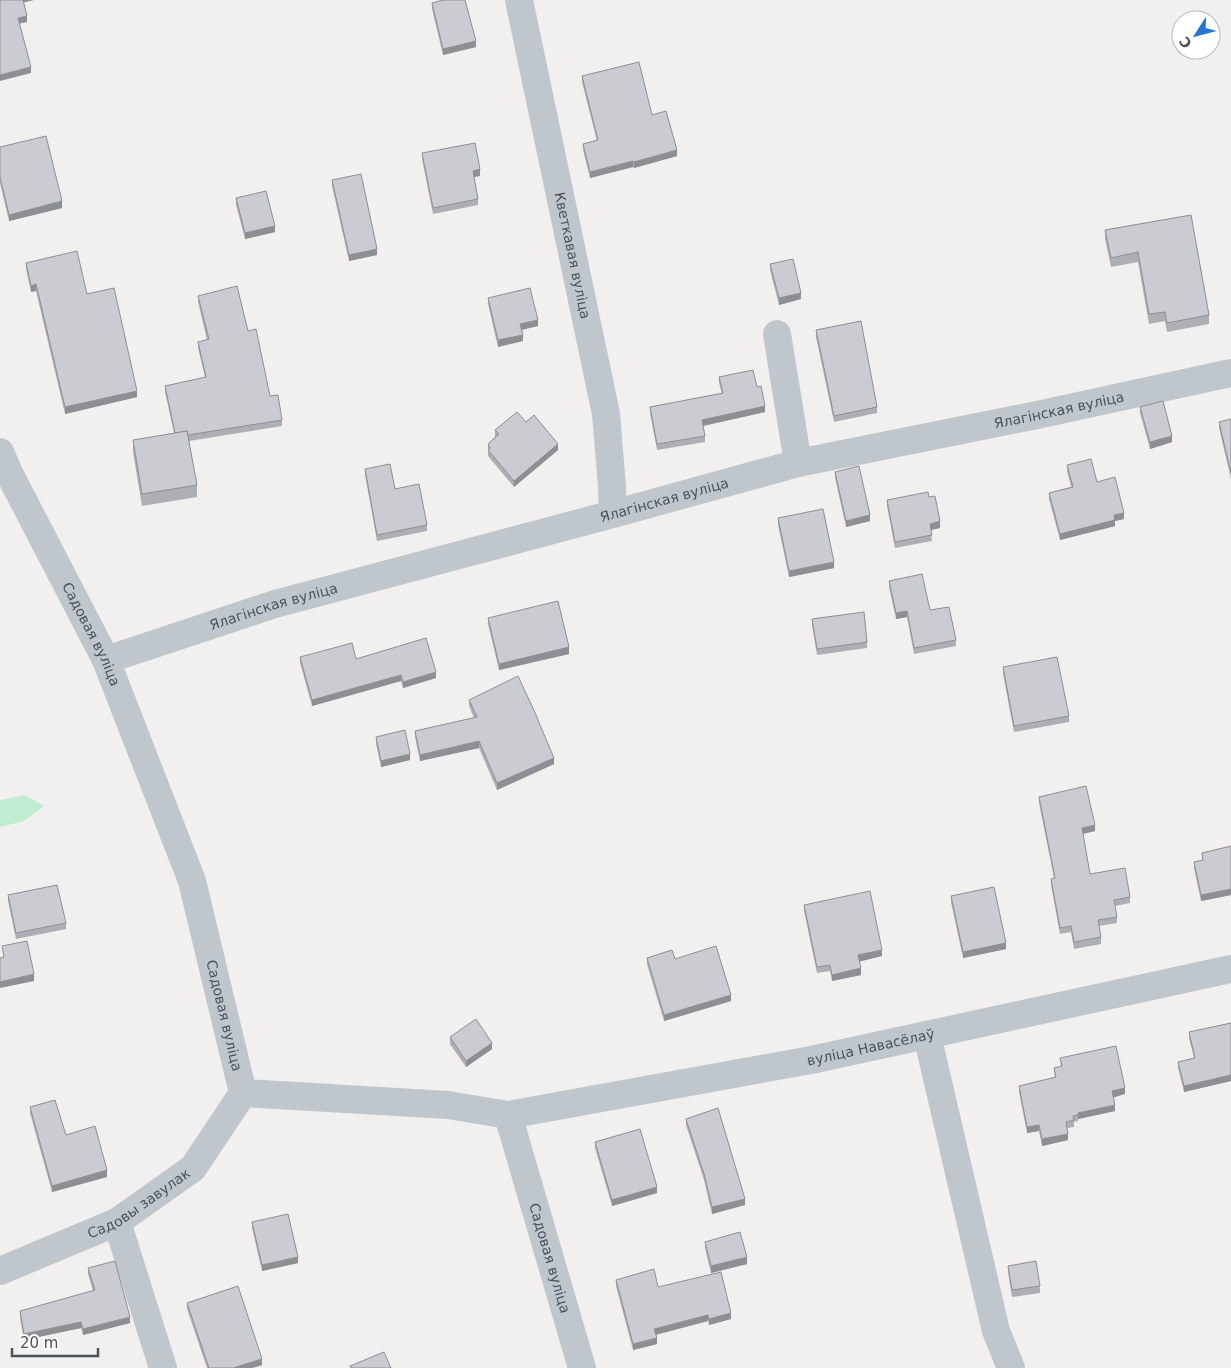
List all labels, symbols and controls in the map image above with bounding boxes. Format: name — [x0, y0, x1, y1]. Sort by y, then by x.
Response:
north arrow — [1171, 10, 1221, 60]
text: С — [1176, 34, 1195, 52]
street label: Кветкавая вуліца — [552, 190, 594, 320]
street label: Ялагінская вуліца — [992, 388, 1126, 431]
street label: Ялагінская вуліца — [598, 474, 730, 525]
street label: Садовая вуліца — [59, 580, 123, 688]
street label: Ялагінская вуліца — [207, 580, 339, 633]
street label: Садовая вуліца — [203, 958, 245, 1073]
street label: вуліца Навасёлаў — [805, 1025, 936, 1069]
street label: Садовы завулак — [85, 1165, 193, 1241]
street label: Садовая вуліца — [526, 1201, 574, 1315]
scale bar — [12, 1326, 99, 1358]
text: 20 m — [20, 1334, 58, 1352]

